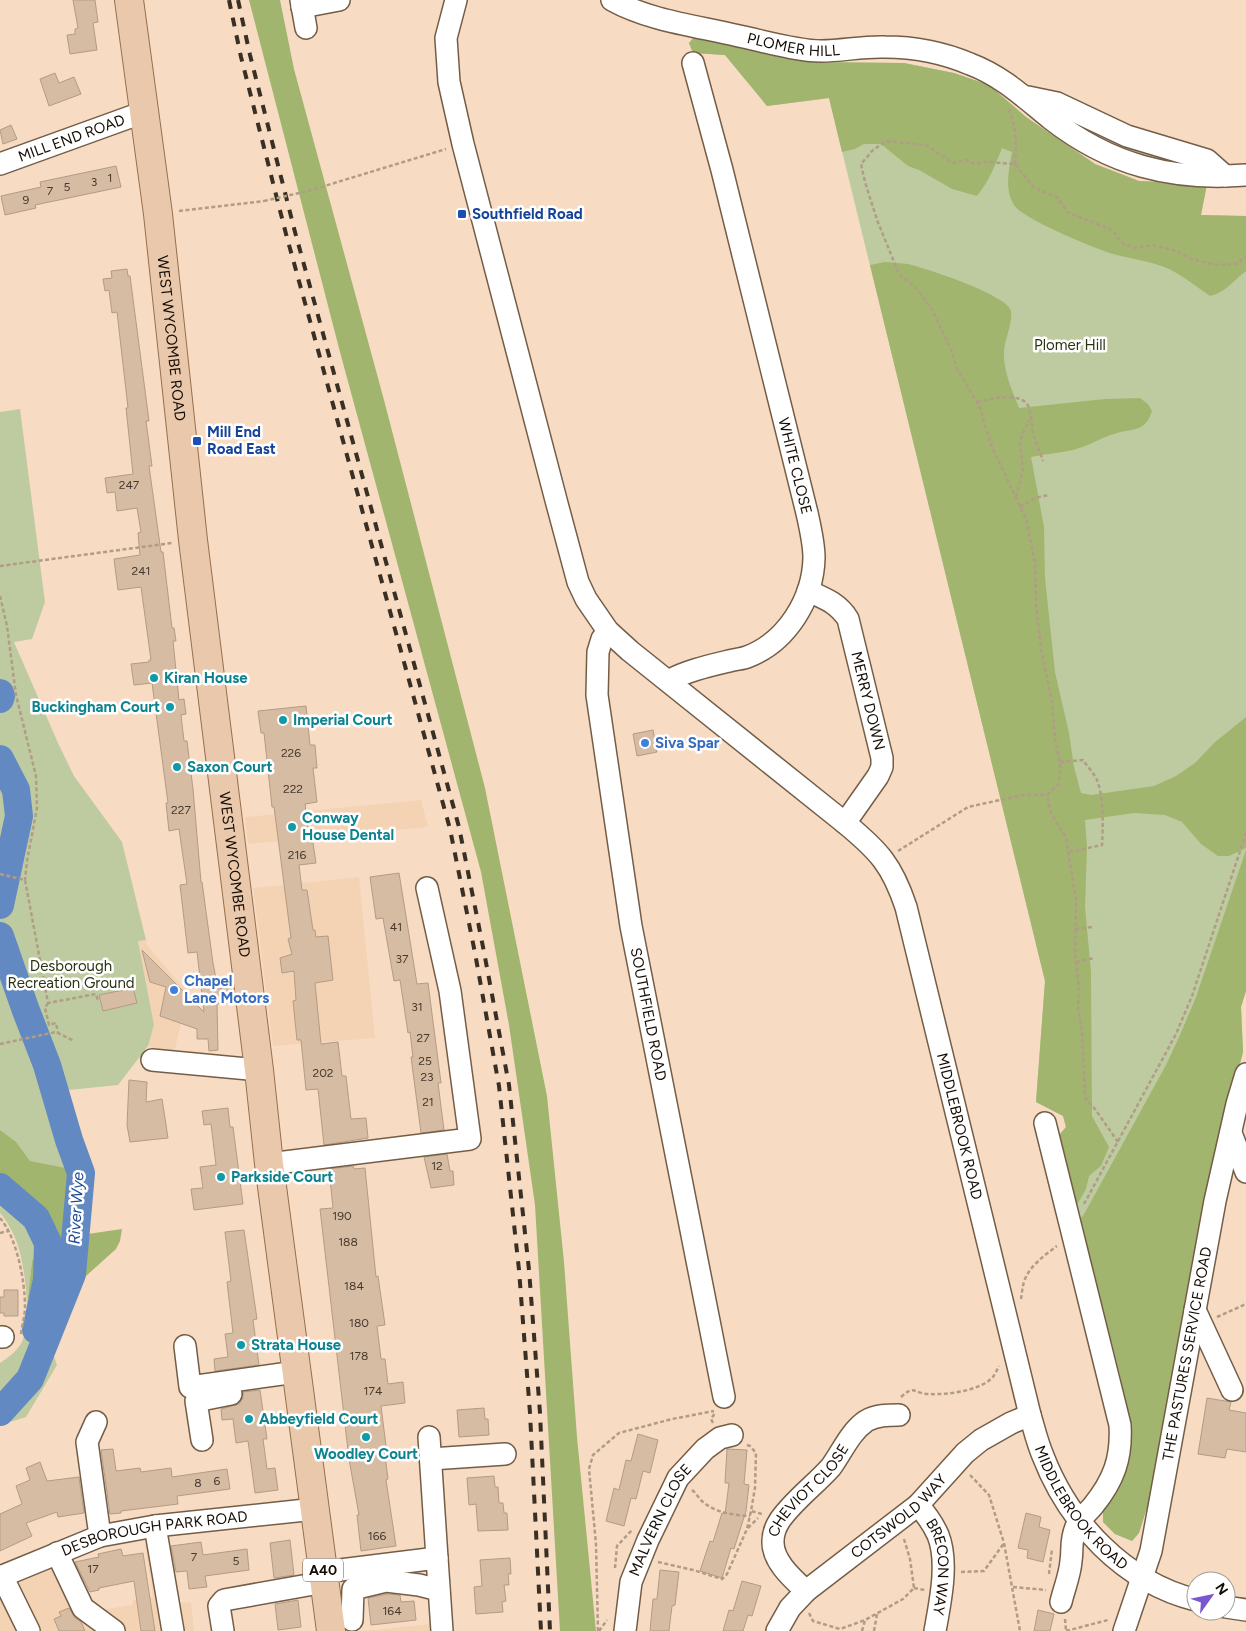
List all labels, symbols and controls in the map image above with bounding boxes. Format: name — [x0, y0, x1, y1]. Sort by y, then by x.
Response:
street label: PLOMER HILL — [745, 29, 841, 60]
street label: MILL END ROAD — [16, 111, 127, 166]
house number: 1 — [108, 171, 112, 185]
house number: 3 — [91, 175, 97, 189]
house number: 5 — [64, 180, 71, 194]
house number: 7 — [47, 184, 54, 198]
house number: 9 — [23, 193, 30, 207]
place label: Southfield Road — [472, 205, 583, 223]
marker: Southfield Road — [456, 208, 468, 220]
street label: WEST WYCOMBE ROAD — [154, 255, 189, 422]
park label: Plomer Hill — [1034, 336, 1106, 354]
street label: WHITE CLOSE — [774, 416, 816, 516]
place label: Mill End Road East — [207, 423, 276, 458]
marker: Mill End Road East — [191, 435, 203, 447]
house number: 247 — [119, 478, 140, 492]
house number: 241 — [131, 564, 151, 578]
street label: MERRY DOWN — [847, 650, 889, 752]
place label: Kiran House — [164, 669, 248, 687]
marker: Kiran House — [148, 672, 160, 684]
place label: Buckingham Court — [32, 698, 160, 716]
marker: Buckingham Court — [164, 701, 176, 713]
place label: Imperial Court — [293, 711, 392, 729]
marker: Imperial Court — [277, 714, 289, 726]
place label: Siva Spar — [655, 734, 720, 752]
marker: Siva Spar — [639, 737, 651, 749]
house number: 226 — [281, 746, 301, 760]
place label: Saxon Court — [187, 758, 273, 776]
marker: Saxon Court — [171, 761, 183, 773]
house number: 222 — [283, 782, 303, 796]
street label: WEST WYCOMBE ROAD — [215, 791, 254, 958]
house number: 227 — [171, 803, 191, 817]
place label: Conway House Dental — [302, 809, 394, 844]
marker: Conway House Dental — [286, 821, 298, 833]
house number: 216 — [288, 848, 306, 862]
house number: 41 — [390, 920, 402, 934]
street label: SOUTHFIELD ROAD — [626, 946, 670, 1082]
house number: 37 — [396, 952, 409, 966]
park label: Desborough Recreation Ground — [7, 957, 135, 992]
place label: Chapel Lane Motors — [184, 972, 269, 1007]
marker: Chapel Lane Motors — [168, 984, 180, 996]
house number: 31 — [411, 1000, 423, 1014]
house number: 27 — [416, 1031, 430, 1045]
street label: MIDDLEBROOK ROAD — [933, 1051, 986, 1201]
house number: 25 — [418, 1054, 432, 1068]
house number: 202 — [312, 1066, 334, 1080]
house number: 23 — [420, 1070, 434, 1084]
house number: 21 — [422, 1095, 434, 1109]
house number: 12 — [431, 1159, 443, 1173]
place label: Parkside Court — [231, 1168, 333, 1186]
water label: River Wye — [65, 1171, 87, 1245]
marker: Parkside Court — [215, 1171, 227, 1183]
house number: 190 — [332, 1209, 352, 1223]
house number: 188 — [338, 1235, 358, 1249]
street label: THE PASTURES SERVICE ROAD — [1159, 1245, 1215, 1462]
house number: 184 — [344, 1279, 364, 1293]
house number: 180 — [349, 1316, 369, 1330]
place label: Strata House — [251, 1336, 342, 1354]
marker: Strata House — [235, 1339, 247, 1351]
house number: 178 — [350, 1349, 368, 1363]
house number: 174 — [364, 1384, 383, 1398]
place label: Abbeyfield Court — [259, 1410, 378, 1428]
marker: Abbeyfield Court — [243, 1413, 255, 1425]
marker: Woodley Court — [360, 1431, 372, 1443]
street label: CHEVIOT CLOSE — [764, 1441, 852, 1539]
street label: MIDDLEBROOK ROAD — [1031, 1443, 1131, 1574]
place label: Woodley Court — [314, 1445, 418, 1463]
street label: MALVERN CLOSE — [625, 1460, 695, 1579]
street label: COTSWOLD WAY — [847, 1470, 950, 1562]
house number: 6 — [214, 1474, 221, 1488]
house number: 8 — [194, 1476, 202, 1490]
street label: DESBOROUGH PARK ROAD — [59, 1507, 248, 1560]
street label: BRECON WAY — [922, 1515, 952, 1617]
house number: 166 — [368, 1529, 386, 1543]
house number: 7 — [191, 1550, 198, 1564]
house number: 5 — [233, 1554, 240, 1568]
road number: A40 — [303, 1558, 343, 1582]
house number: 17 — [87, 1562, 99, 1576]
north arrow — [1186, 1571, 1236, 1621]
text: N — [1211, 1580, 1232, 1598]
house number: 164 — [382, 1604, 402, 1618]

